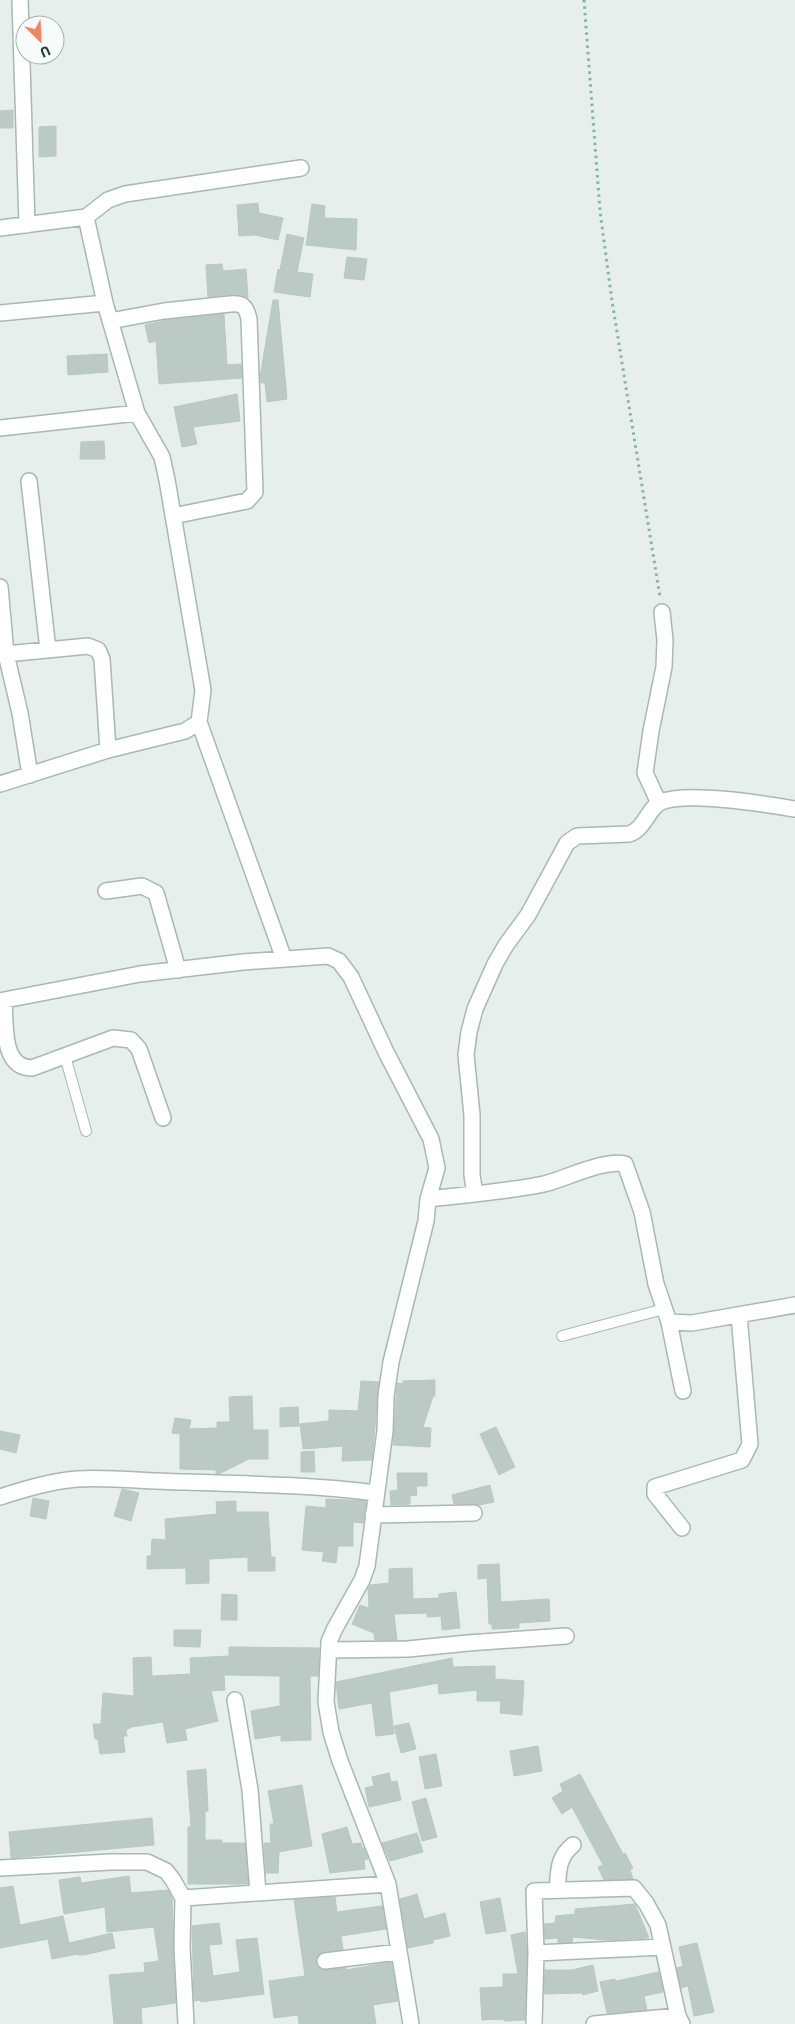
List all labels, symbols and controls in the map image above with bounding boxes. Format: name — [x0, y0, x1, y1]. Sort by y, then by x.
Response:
north arrow — [15, 15, 65, 65]
text: U — [37, 42, 53, 62]

